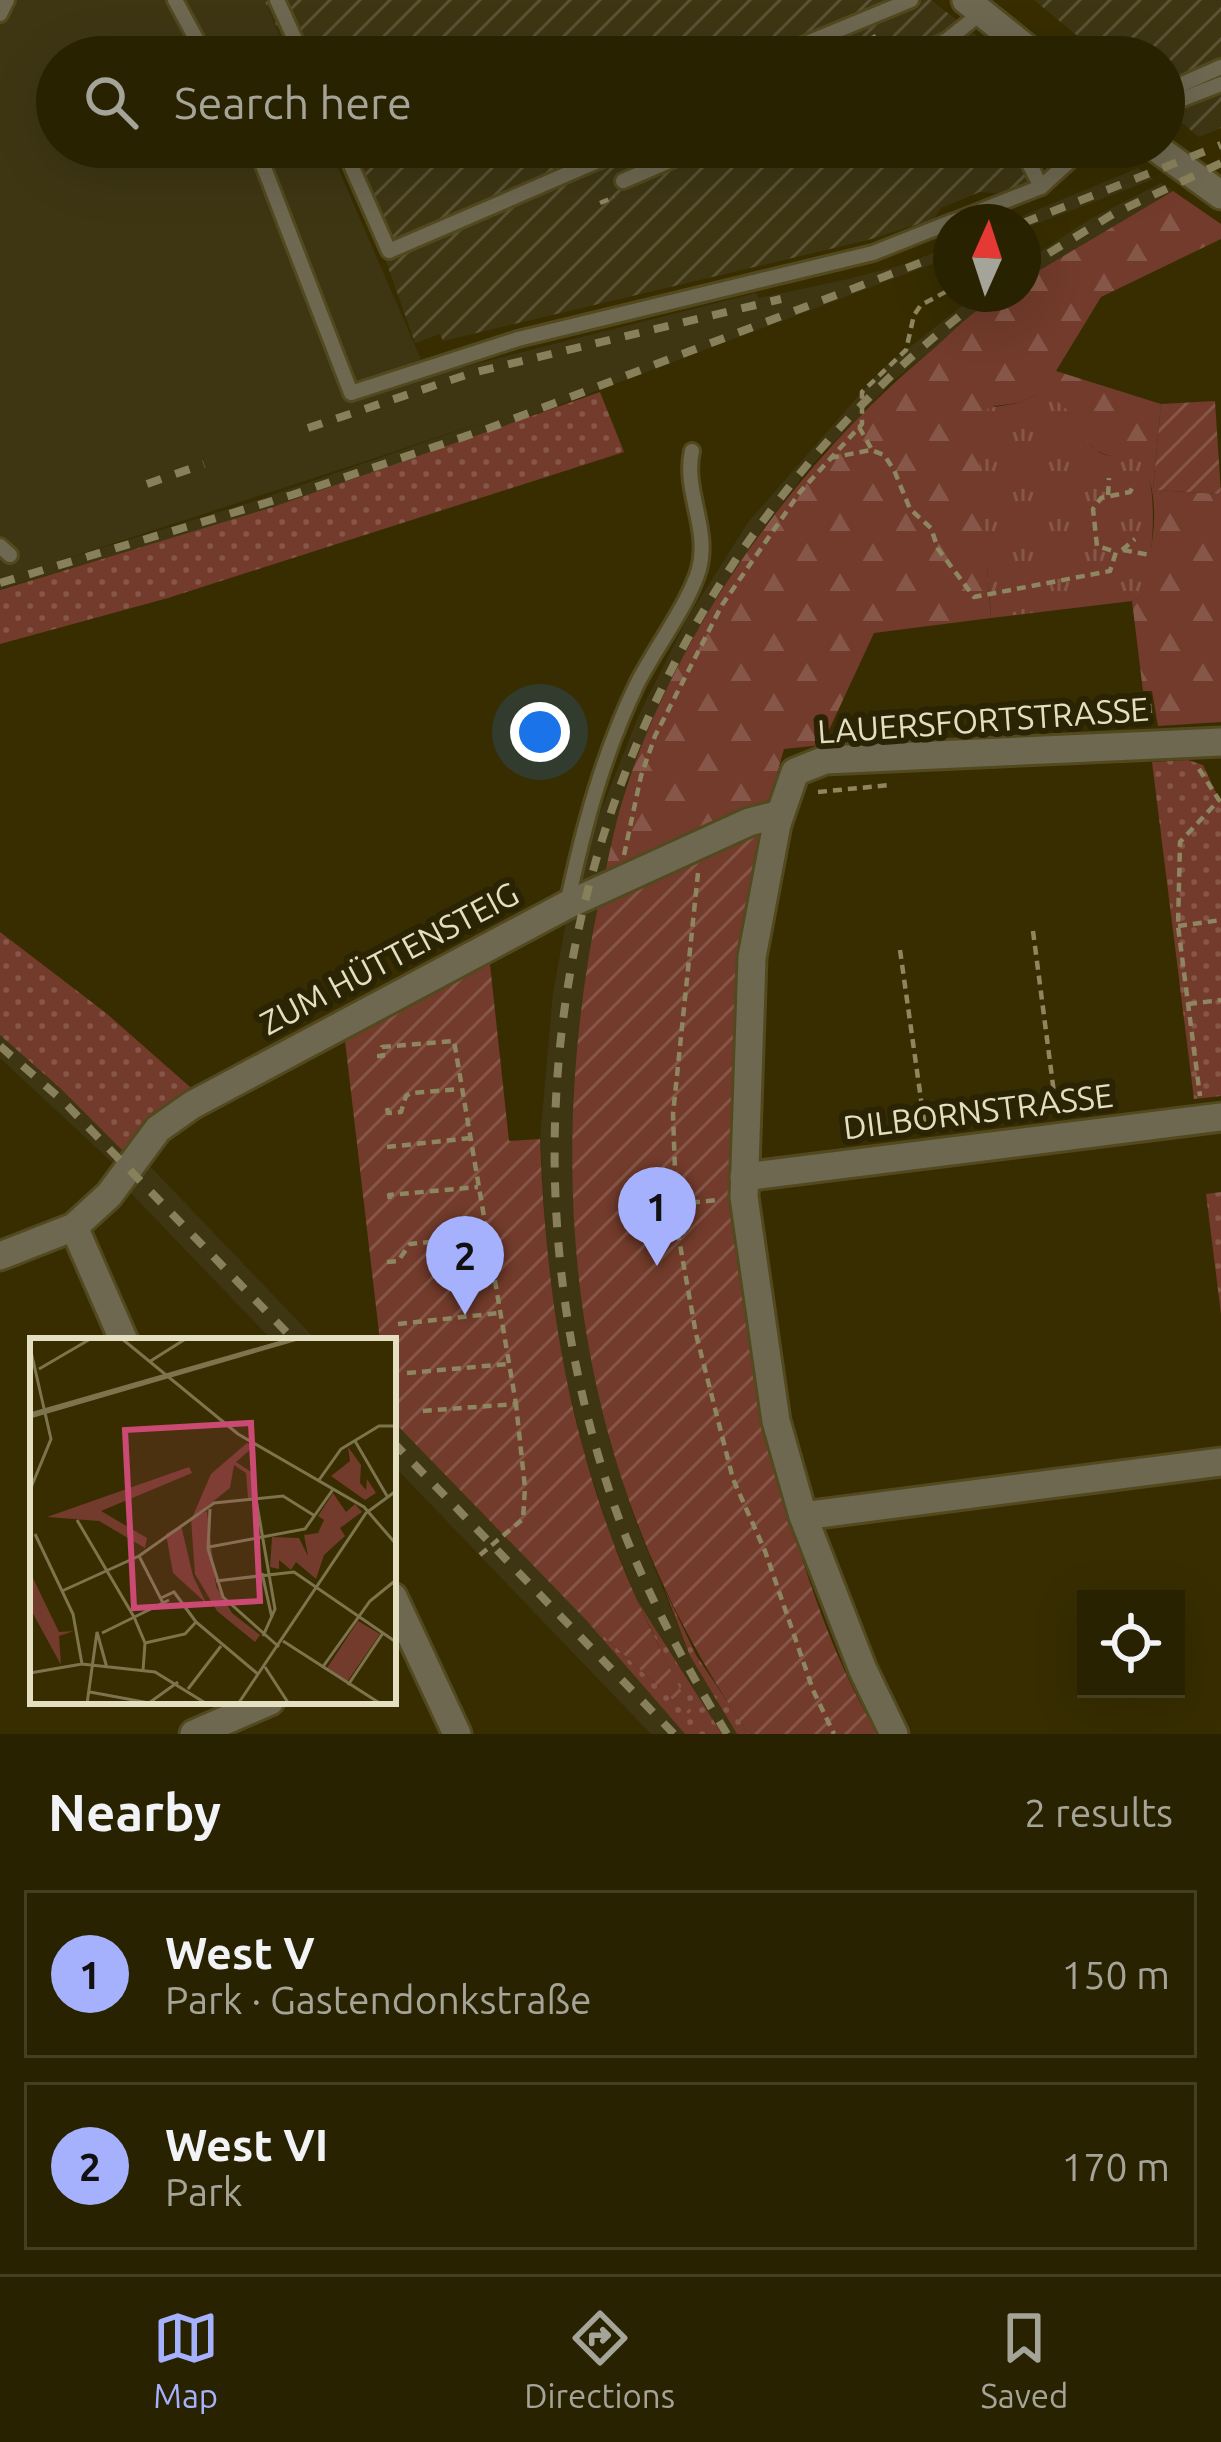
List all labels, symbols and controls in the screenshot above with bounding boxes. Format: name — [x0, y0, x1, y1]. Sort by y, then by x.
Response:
search box — [36, 36, 1185, 168]
icon: search — [78, 69, 144, 135]
text: Search here — [174, 77, 412, 128]
north arrow — [933, 204, 1041, 312]
street label: LAUERSFORTSTRASSE — [816, 689, 1150, 750]
your location — [510, 702, 570, 762]
street label: ZUM HÜTTENSTEIG — [253, 874, 524, 1041]
street label: DILBORNSTRASSE — [841, 1076, 1115, 1145]
pin: 1 — [618, 1167, 696, 1266]
pin: 2 — [426, 1216, 504, 1315]
inset map — [30, 1338, 396, 1704]
map controls — [1077, 1590, 1185, 1698]
button: locate — [1077, 1590, 1185, 1698]
text: Nearby — [48, 1783, 221, 1841]
text: 2 results — [1024, 1791, 1173, 1834]
text: West V — [165, 1927, 315, 1978]
text: 1 — [79, 1953, 101, 1996]
text: 150 m — [1061, 1953, 1170, 1996]
text: Park · Gastendonkstraße — [165, 1978, 592, 2021]
text: West VI — [165, 2119, 328, 2170]
text: 2 — [79, 2145, 101, 2188]
text: 170 m — [1061, 2145, 1170, 2188]
text: Park — [165, 2170, 243, 2213]
tab: Map — [153, 2305, 219, 2414]
tab: Directions — [524, 2305, 675, 2414]
tab: Saved — [980, 2305, 1068, 2414]

